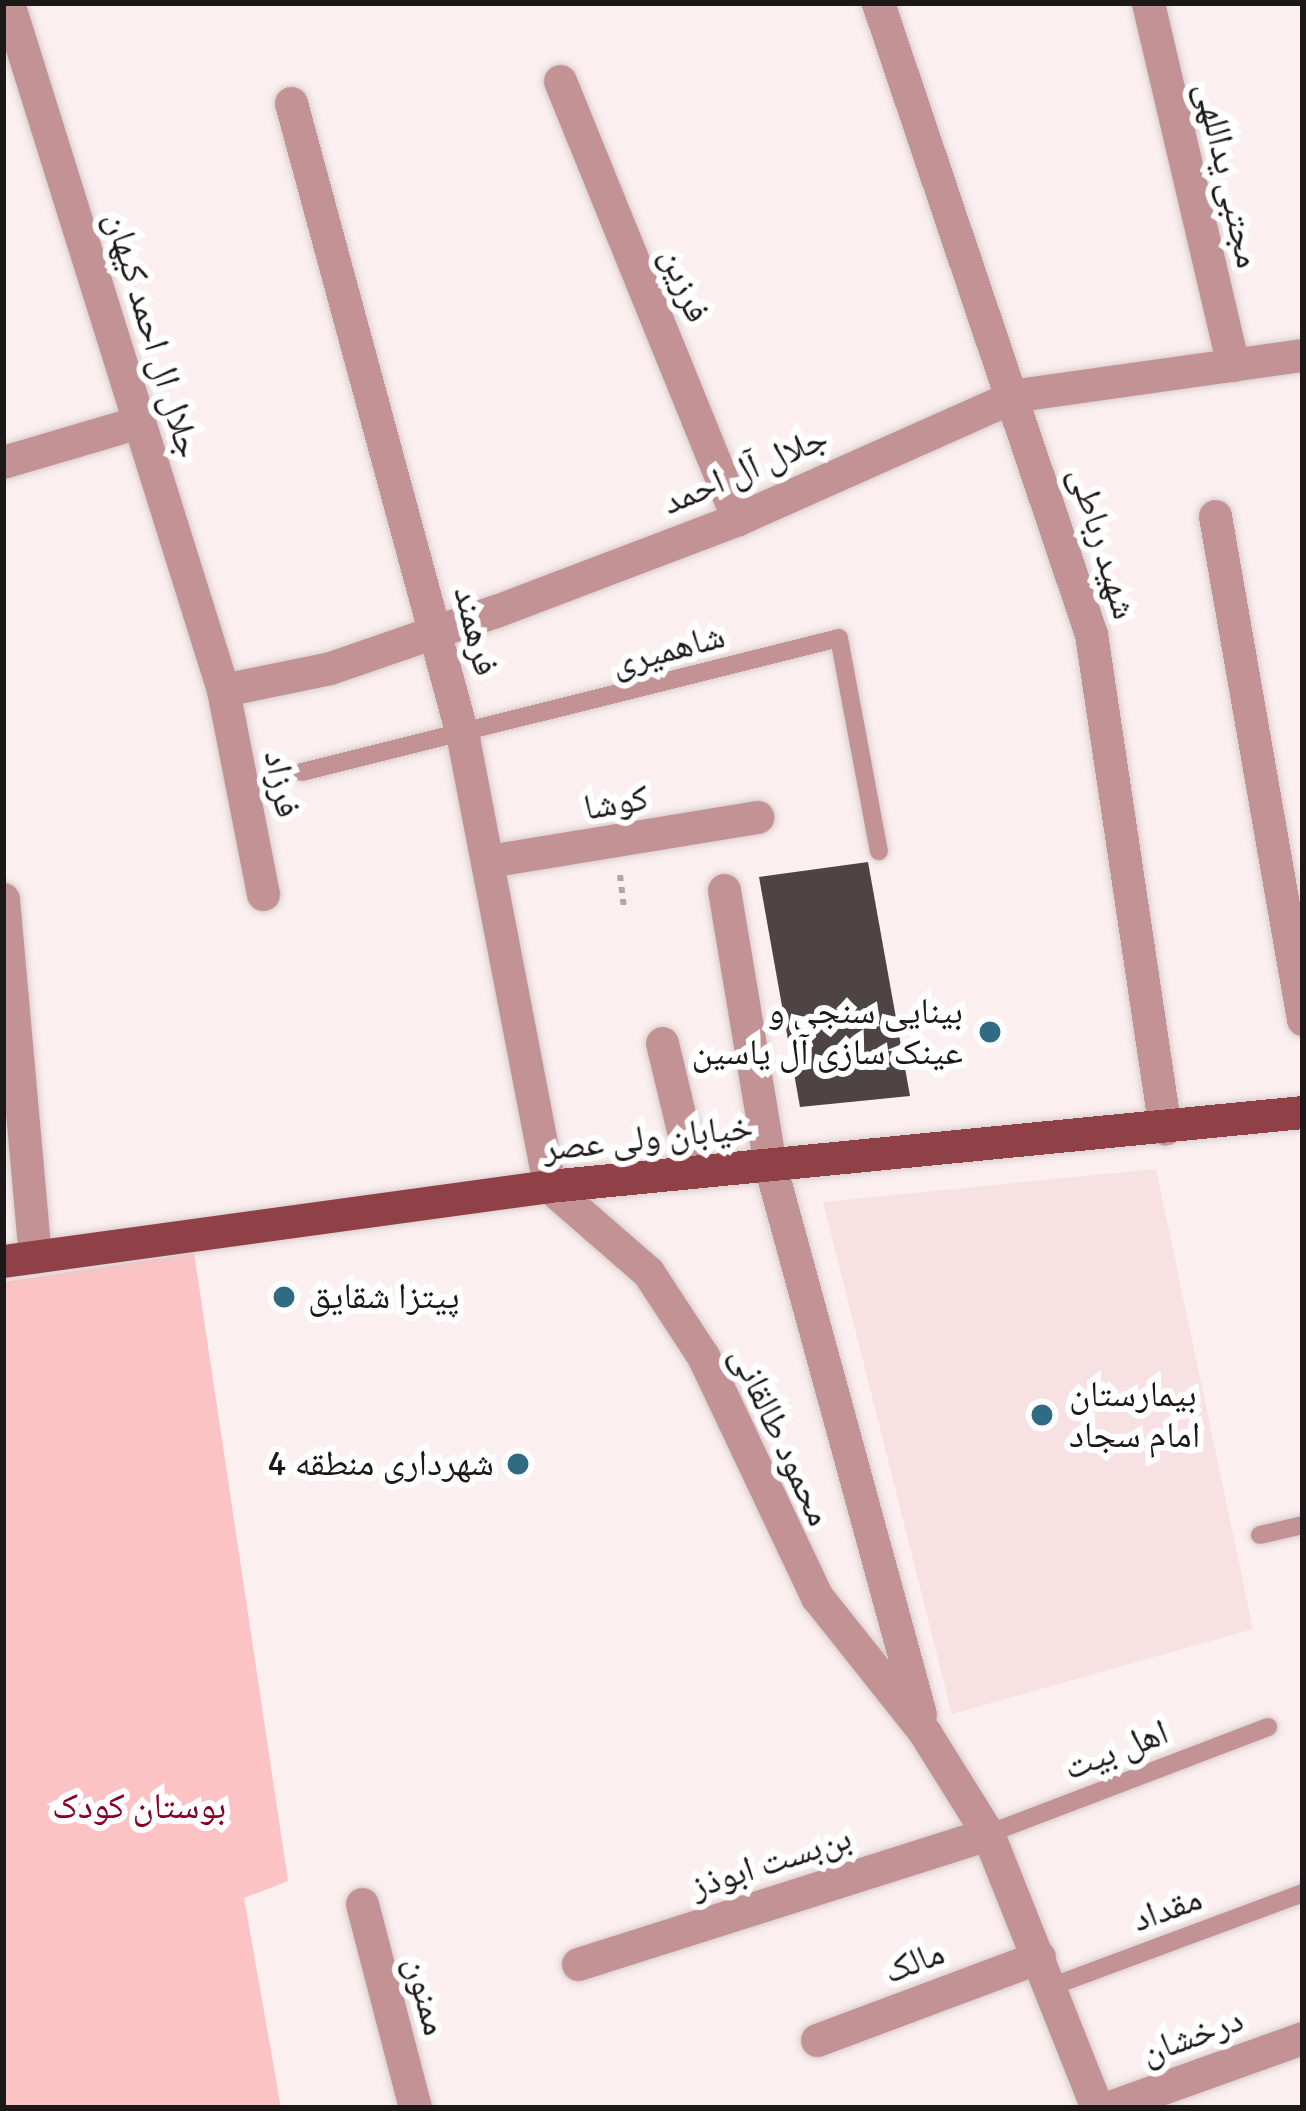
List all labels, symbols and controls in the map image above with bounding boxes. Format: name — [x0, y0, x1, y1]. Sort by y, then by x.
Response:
street label: مجتبی یداللهی — [1186, 78, 1270, 272]
street label: جلال ال احمد کیهان — [95, 207, 211, 463]
street label: فرزین — [651, 241, 719, 329]
street label: جلال آل احمد — [656, 416, 834, 524]
street label: شهید رباطی — [1059, 462, 1147, 624]
street label: فرهمند — [444, 582, 508, 680]
street label: شاهمیری — [607, 614, 729, 686]
street label: فرزاد — [254, 747, 310, 821]
street label: کوشا — [580, 776, 652, 830]
place label: بینایی سنجی و عینک سازی آل یاسین — [692, 989, 963, 1074]
marker: بینایی سنجی و عینک سازی آل یاسین — [974, 1016, 1006, 1048]
street label: خیابان ولی عصر — [541, 1105, 755, 1171]
place label: پیتزا شقایق — [308, 1275, 459, 1319]
marker: پیتزا شقایق — [271, 1284, 297, 1310]
street label: محمود طالقانی — [721, 1339, 841, 1533]
place label: بیمارستان امام سجاد — [1069, 1372, 1200, 1457]
marker: بیمارستان امام سجاد — [1026, 1399, 1058, 1431]
place label: شهرداری منطقه 4 — [267, 1442, 494, 1486]
marker: شهرداری منطقه 4 — [505, 1451, 531, 1477]
street label: اهل بیت — [1058, 1710, 1174, 1790]
park label: بوستان کودک — [52, 1785, 226, 1829]
street label: بن‌بست ابوذز — [685, 1816, 857, 1908]
street label: مقداد — [1126, 1877, 1208, 1941]
street label: مالک — [878, 1931, 950, 1993]
street label: ممنون — [395, 1952, 457, 2040]
street label: درخشان — [1135, 1998, 1249, 2074]

